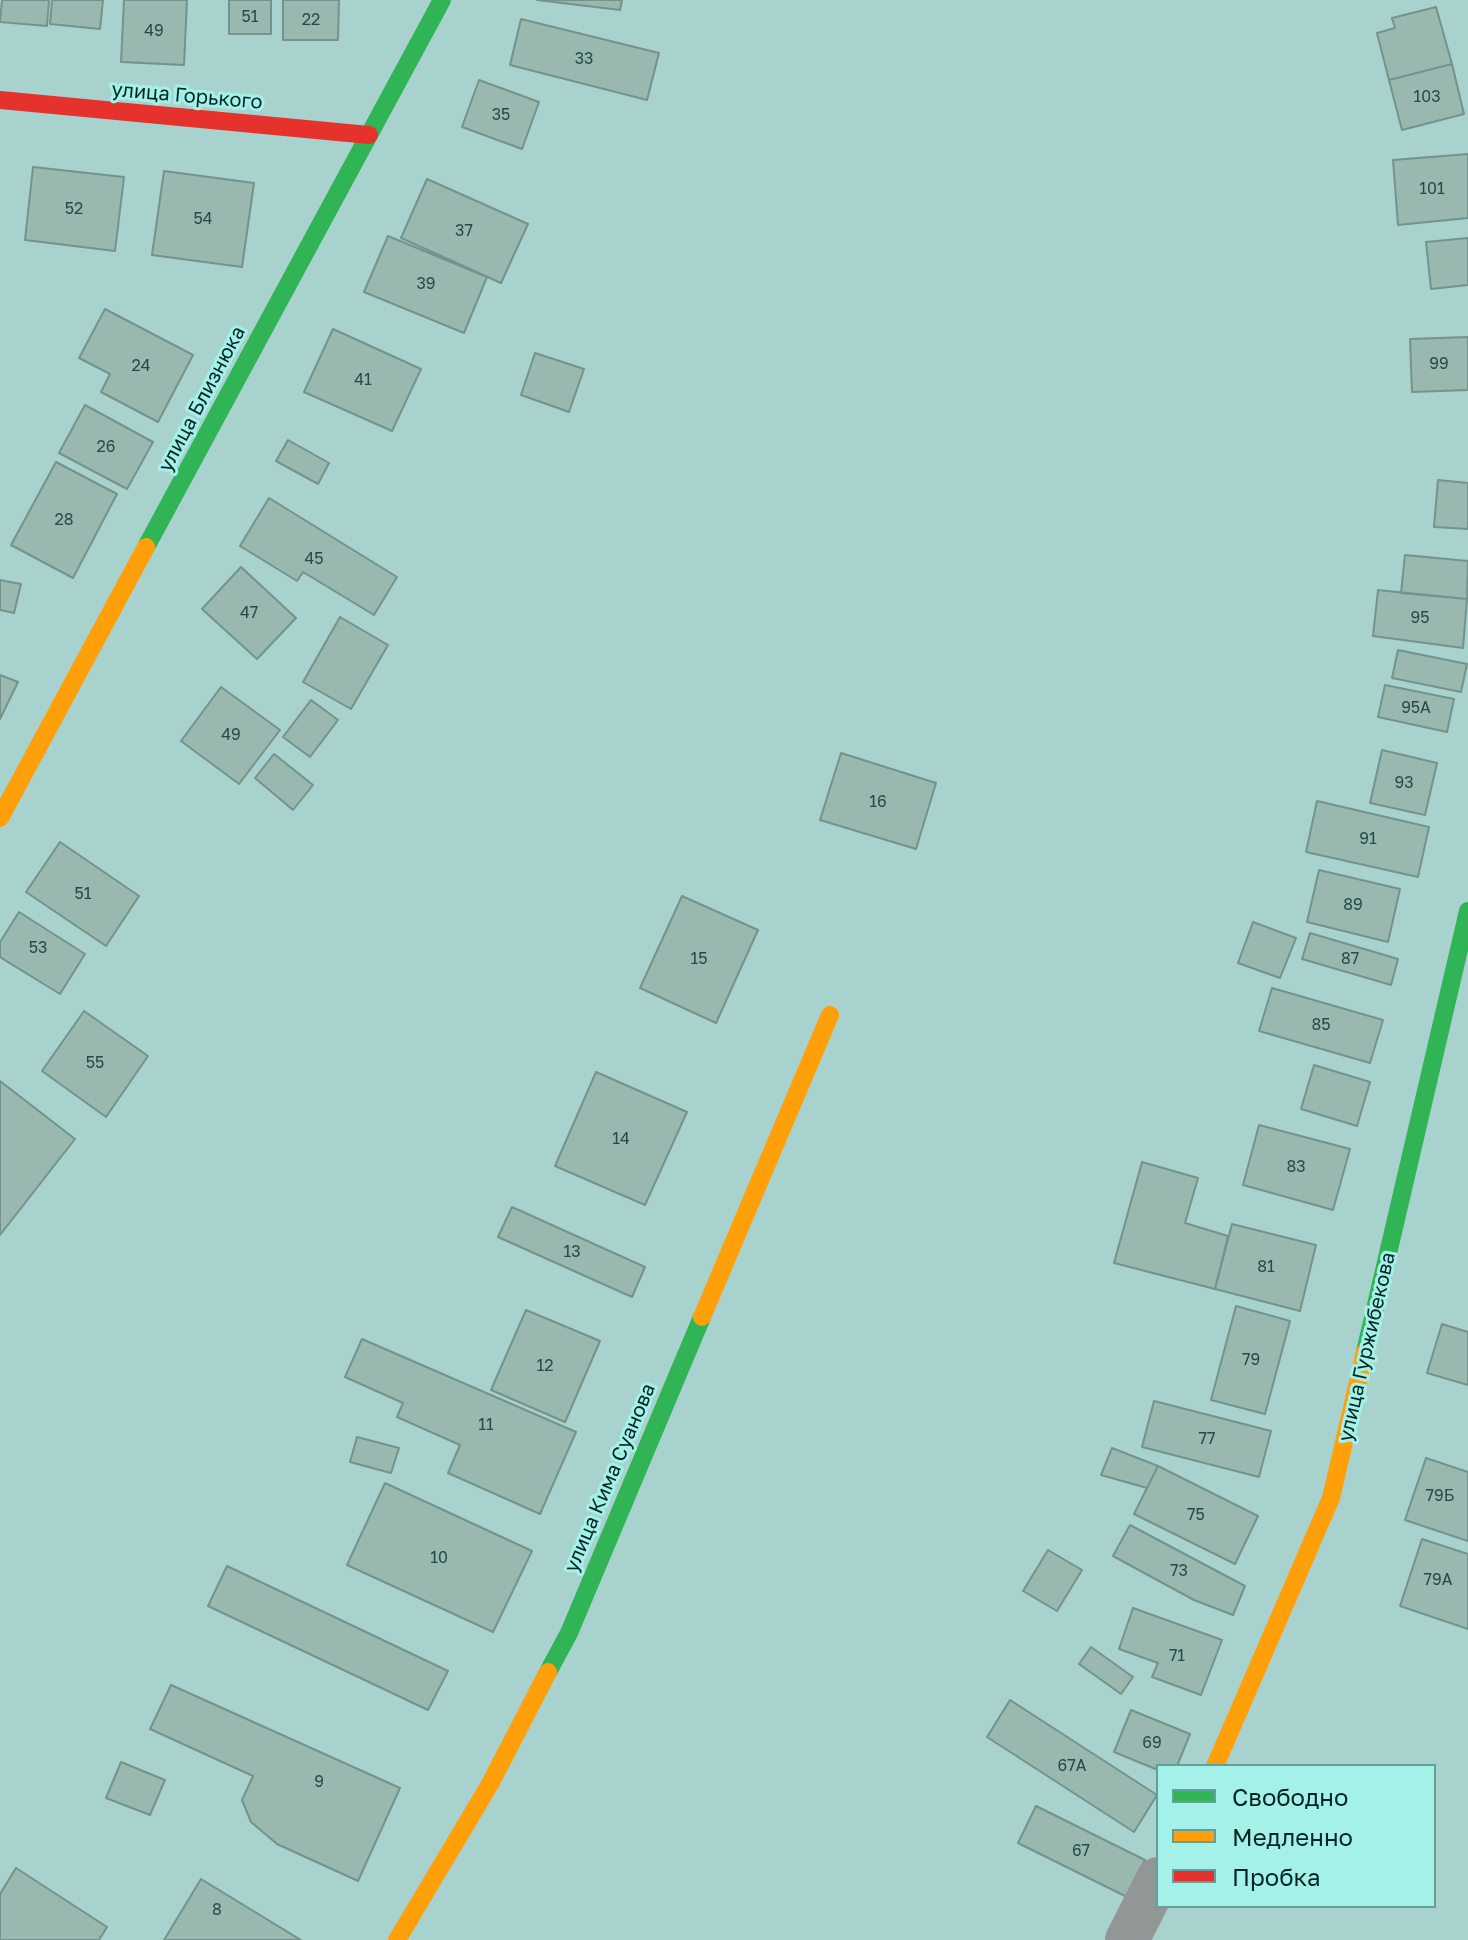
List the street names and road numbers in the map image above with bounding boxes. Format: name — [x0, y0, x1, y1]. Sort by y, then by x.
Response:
street label: улица Горького — [110, 77, 264, 115]
street label: улица Близнюка — [154, 322, 250, 476]
street label: улица Гуржибекова — [1334, 1250, 1400, 1444]
street label: улица Кима Суанова — [559, 1380, 661, 1576]

